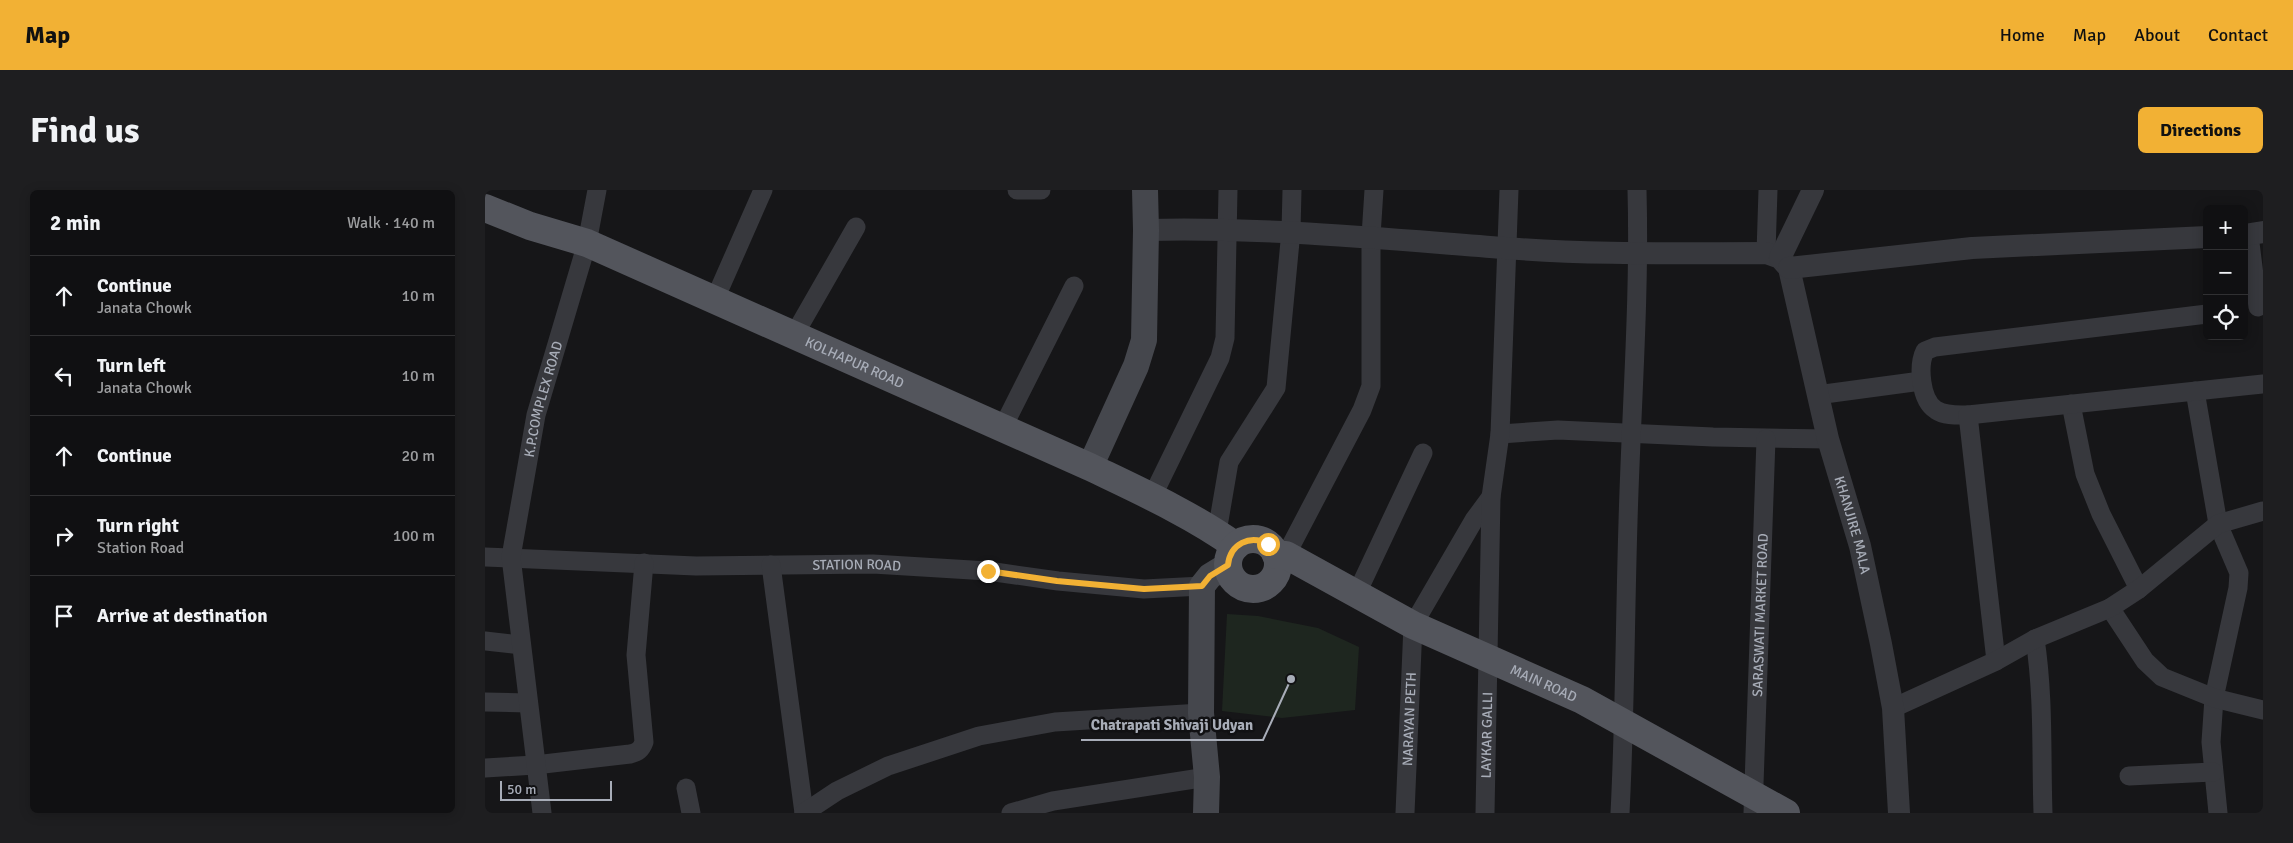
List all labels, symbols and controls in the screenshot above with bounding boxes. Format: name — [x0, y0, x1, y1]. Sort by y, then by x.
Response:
text: Map — [25, 20, 70, 50]
text: Home — [2000, 24, 2045, 46]
text: Map — [2073, 24, 2106, 46]
text: About — [2134, 24, 2180, 46]
text: Contact — [2208, 24, 2268, 46]
button: Directions — [2138, 107, 2263, 153]
text: Find us — [30, 109, 140, 152]
map controls — [2203, 205, 2248, 340]
button: + — [2203, 205, 2248, 250]
text: 2 min — [50, 210, 101, 236]
text: Walk · 140 m — [347, 213, 435, 233]
button: − — [2203, 250, 2248, 295]
text: Continue — [97, 274, 172, 298]
icon: ahead — [50, 282, 78, 310]
text: 10 m — [401, 286, 435, 306]
button: locate — [2203, 295, 2248, 340]
text: Janata Chowk — [97, 298, 192, 318]
street label: KOLHAPUR ROAD — [802, 333, 907, 392]
street label: K.P.COMPLEX ROAD — [521, 339, 566, 459]
text: Turn left — [97, 354, 166, 378]
icon: left — [50, 362, 78, 390]
text: 10 m — [401, 366, 435, 386]
text: Janata Chowk — [97, 378, 192, 398]
icon: ahead — [50, 442, 78, 470]
text: Continue — [97, 444, 172, 468]
text: 20 m — [401, 446, 435, 466]
street label: KHANJIRE MALA — [1831, 474, 1874, 576]
text: Turn right — [97, 514, 179, 538]
icon: right — [50, 522, 78, 550]
text: 100 m — [393, 526, 435, 546]
route start — [1257, 533, 1280, 556]
street label: SARASWATI MARKET ROAD — [1749, 533, 1772, 697]
text: Station Road — [97, 538, 184, 558]
street label: STATION ROAD — [812, 556, 902, 575]
route end — [977, 560, 1000, 583]
icon: arrive — [50, 602, 78, 630]
text: Arrive at destination — [97, 604, 268, 628]
street label: MAIN ROAD — [1507, 661, 1580, 706]
street label: NARAYAN PETH — [1399, 672, 1420, 766]
street label: LAYKAR GALLI — [1478, 692, 1496, 778]
callout: Chatrapati Shivaji Udyan — [1081, 710, 1263, 740]
text: Chatrapati Shivaji Udyan — [1091, 716, 1253, 734]
scale bar — [500, 778, 613, 801]
text: 50 m — [507, 781, 536, 798]

